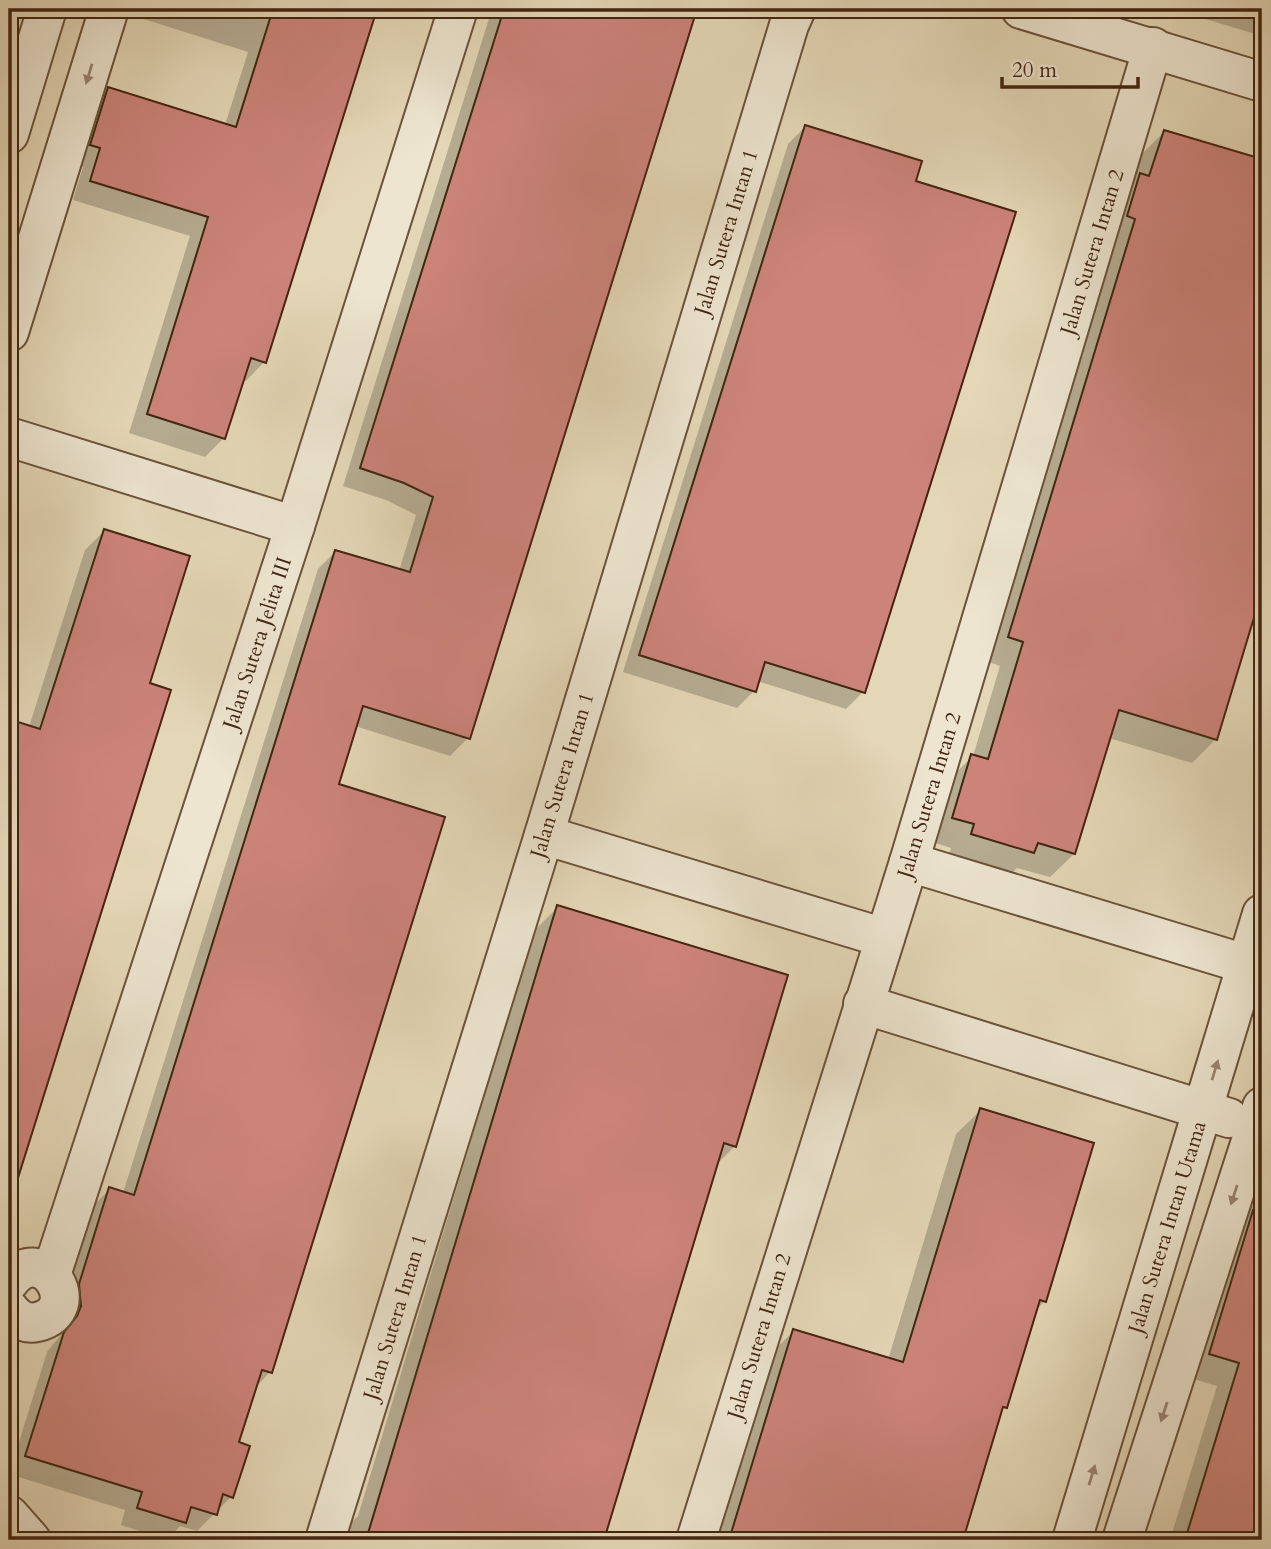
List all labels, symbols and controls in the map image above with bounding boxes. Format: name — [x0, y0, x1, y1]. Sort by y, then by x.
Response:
scale bar — [1002, 46, 1138, 90]
text: 20 m — [1012, 56, 1057, 85]
one-way arrow — [83, 64, 93, 85]
street label: Jalan Sutera Intan 1 — [687, 146, 765, 321]
street label: Jalan Sutera Intan 2 — [1053, 165, 1132, 341]
street label: Jalan Sutera Jelita III — [215, 553, 299, 736]
street label: Jalan Sutera Intan 1 — [523, 689, 601, 864]
street label: Jalan Sutera Intan 2 — [890, 708, 969, 884]
one-way arrow — [1211, 1059, 1221, 1080]
street label: Jalan Sutera Intan Utama — [1120, 1117, 1214, 1340]
one-way arrow — [1228, 1185, 1238, 1206]
street label: Jalan Sutera Intan 1 — [356, 1231, 434, 1406]
street label: Jalan Sutera Intan 2 — [720, 1249, 799, 1425]
one-way arrow — [1158, 1401, 1168, 1422]
one-way arrow — [1087, 1464, 1097, 1485]

